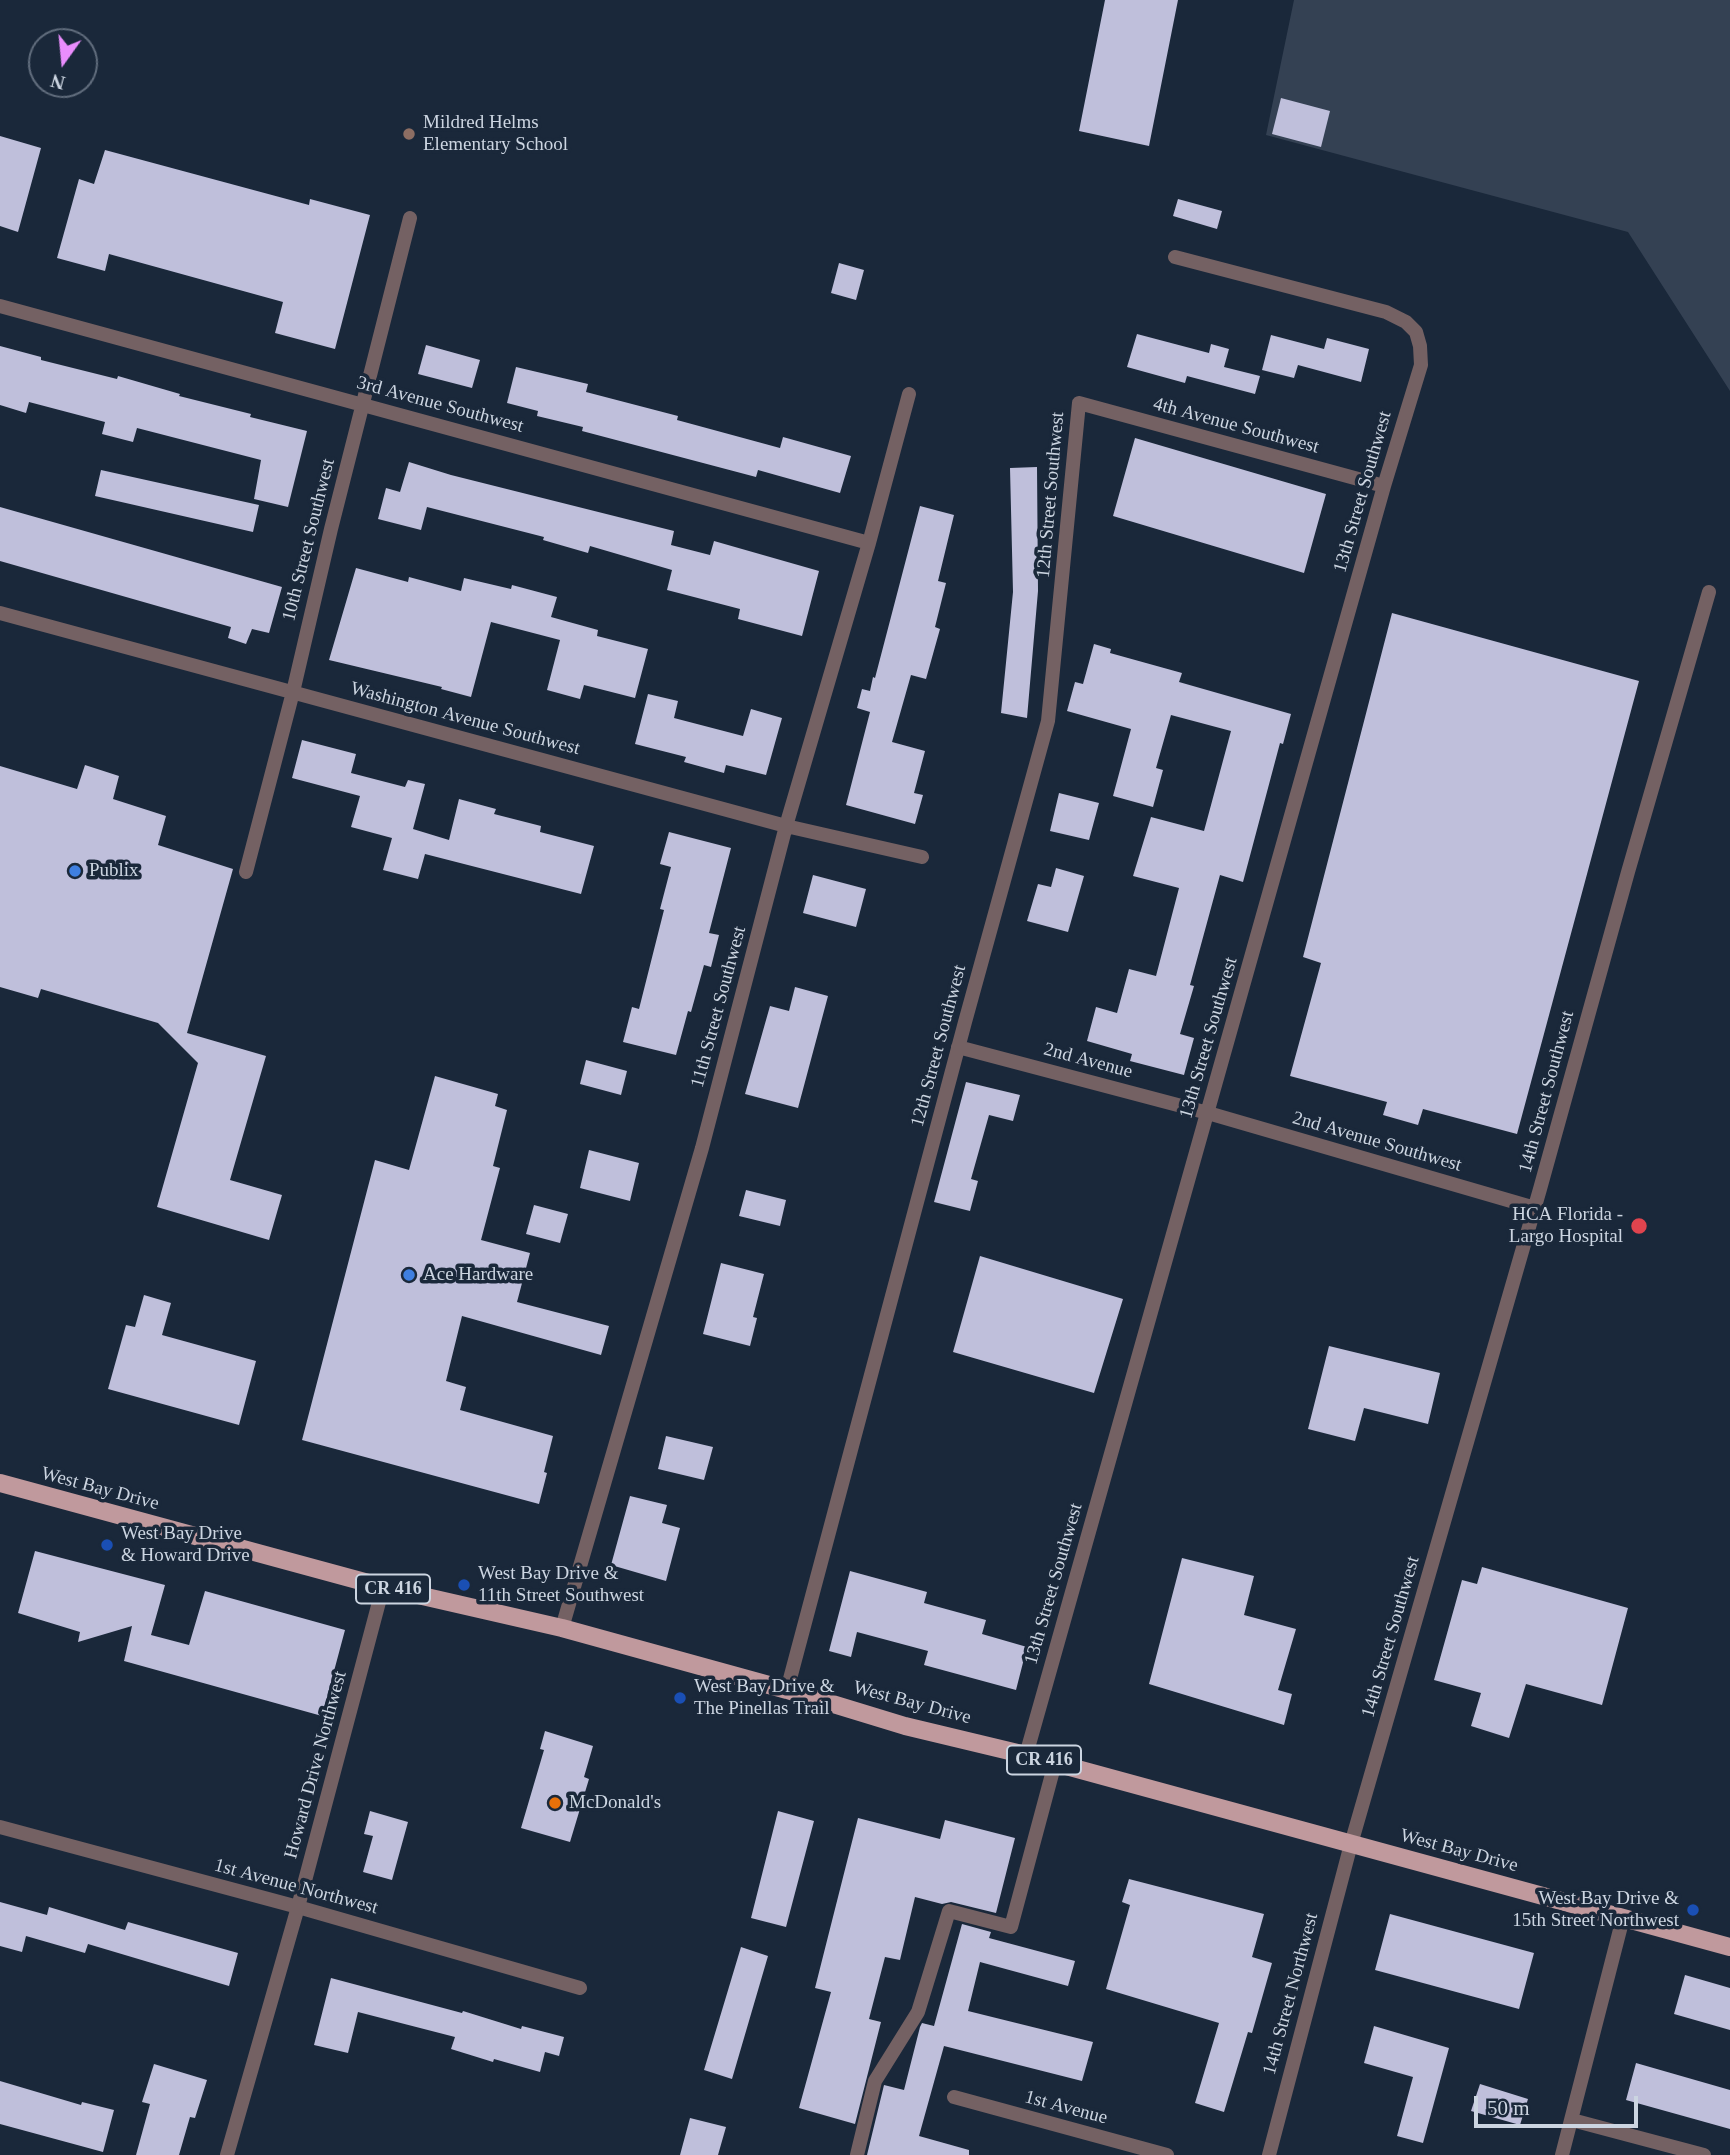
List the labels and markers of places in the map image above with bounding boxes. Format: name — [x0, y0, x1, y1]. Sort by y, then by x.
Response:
place label: Mildred Helms Elementary School — [423, 112, 568, 156]
marker: Mildred Helms Elementary School — [401, 126, 417, 142]
place label: Publix — [89, 860, 139, 882]
marker: Publix — [67, 863, 83, 879]
place label: HCA Florida - Largo Hospital — [1509, 1204, 1623, 1248]
marker: HCA Florida - Largo Hospital — [1629, 1216, 1649, 1236]
place label: Ace Hardware — [423, 1264, 533, 1286]
marker: Ace Hardware — [401, 1267, 417, 1283]
place label: West Bay Drive & Howard Drive — [121, 1523, 250, 1567]
marker: West Bay Drive & Howard Drive — [99, 1537, 115, 1553]
place label: West Bay Drive & 11th Street Southwest — [478, 1563, 644, 1607]
marker: West Bay Drive & 11th Street Southwest — [456, 1577, 472, 1593]
place label: West Bay Drive & The Pinellas Trail — [694, 1676, 834, 1720]
marker: West Bay Drive & The Pinellas Trail — [672, 1690, 688, 1706]
place label: McDonald's — [569, 1792, 661, 1814]
marker: McDonald's — [547, 1795, 563, 1811]
place label: West Bay Drive & 15th Street Northwest — [1512, 1888, 1679, 1932]
marker: West Bay Drive & 15th Street Northwest — [1685, 1902, 1701, 1918]

